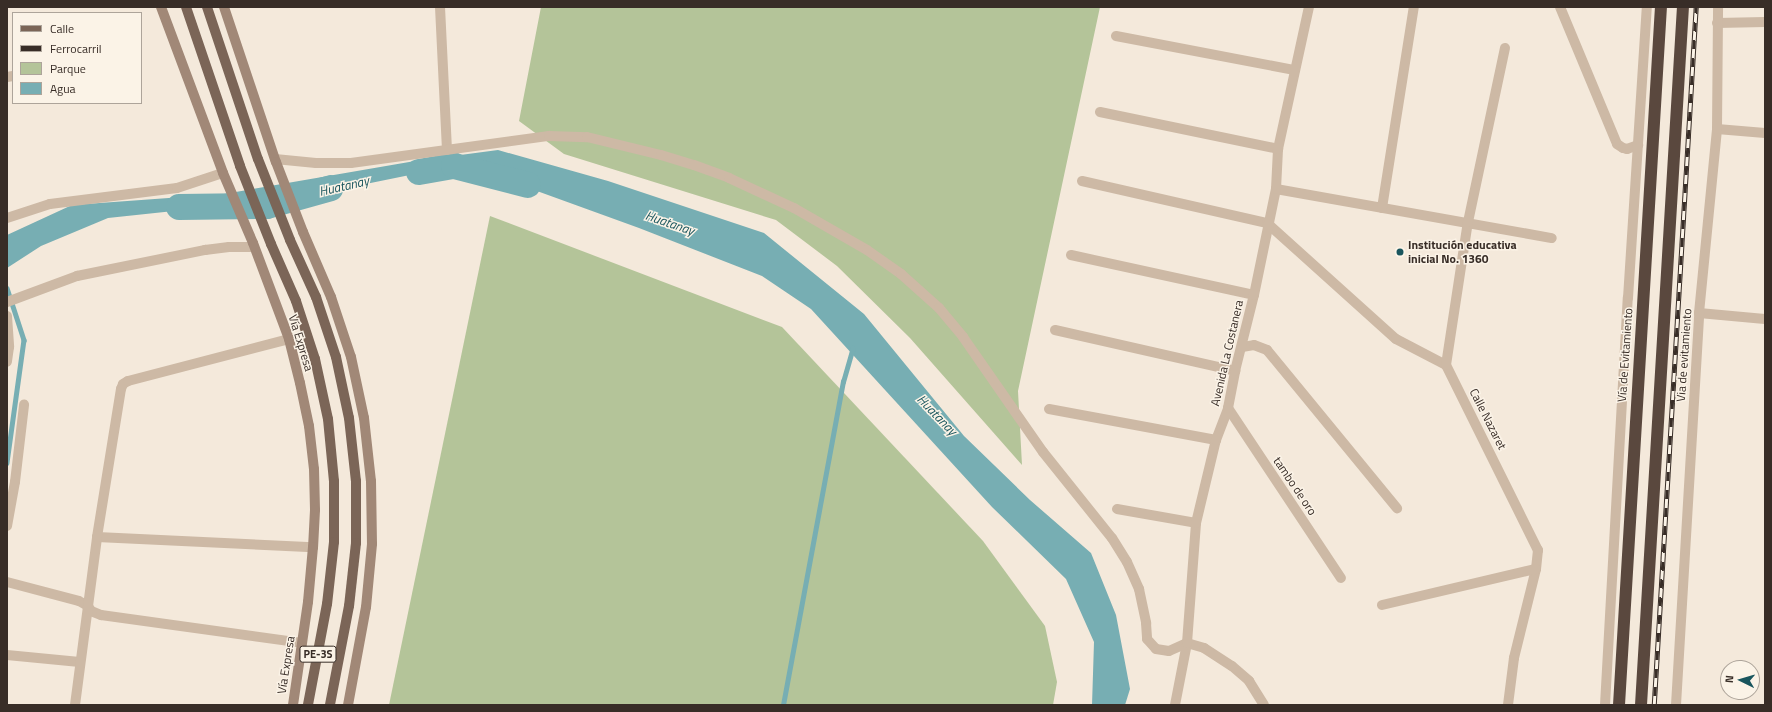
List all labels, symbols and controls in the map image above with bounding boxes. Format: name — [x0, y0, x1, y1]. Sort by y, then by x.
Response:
legend — [12, 12, 142, 104]
text: Calle — [50, 19, 74, 38]
text: Ferrocarril — [50, 39, 102, 58]
text: Parque — [50, 59, 86, 78]
text: Agua — [50, 79, 76, 98]
water label: Huatanay — [318, 173, 370, 199]
water label: Huatanay — [644, 207, 696, 239]
place label: Institución educativa inicial No. 1360 — [1408, 238, 1517, 266]
marker: Institución educativa inicial No. 1360 — [1395, 247, 1405, 257]
street label: Avenida La Costanera — [1208, 299, 1246, 407]
street label: Vía de Evitamiento — [1615, 308, 1635, 402]
street label: Via de evitamiento — [1674, 308, 1694, 402]
street label: Vía Expresa — [286, 313, 316, 373]
street label: Calle Nazaret — [1466, 386, 1510, 452]
water label: Huatanay — [914, 391, 960, 439]
street label: tambo de oro — [1270, 454, 1320, 518]
street label: Vía Expresa — [274, 635, 298, 695]
road number: PE-3S — [299, 645, 337, 663]
north arrow — [1720, 660, 1760, 700]
text: N — [1721, 675, 1737, 684]

